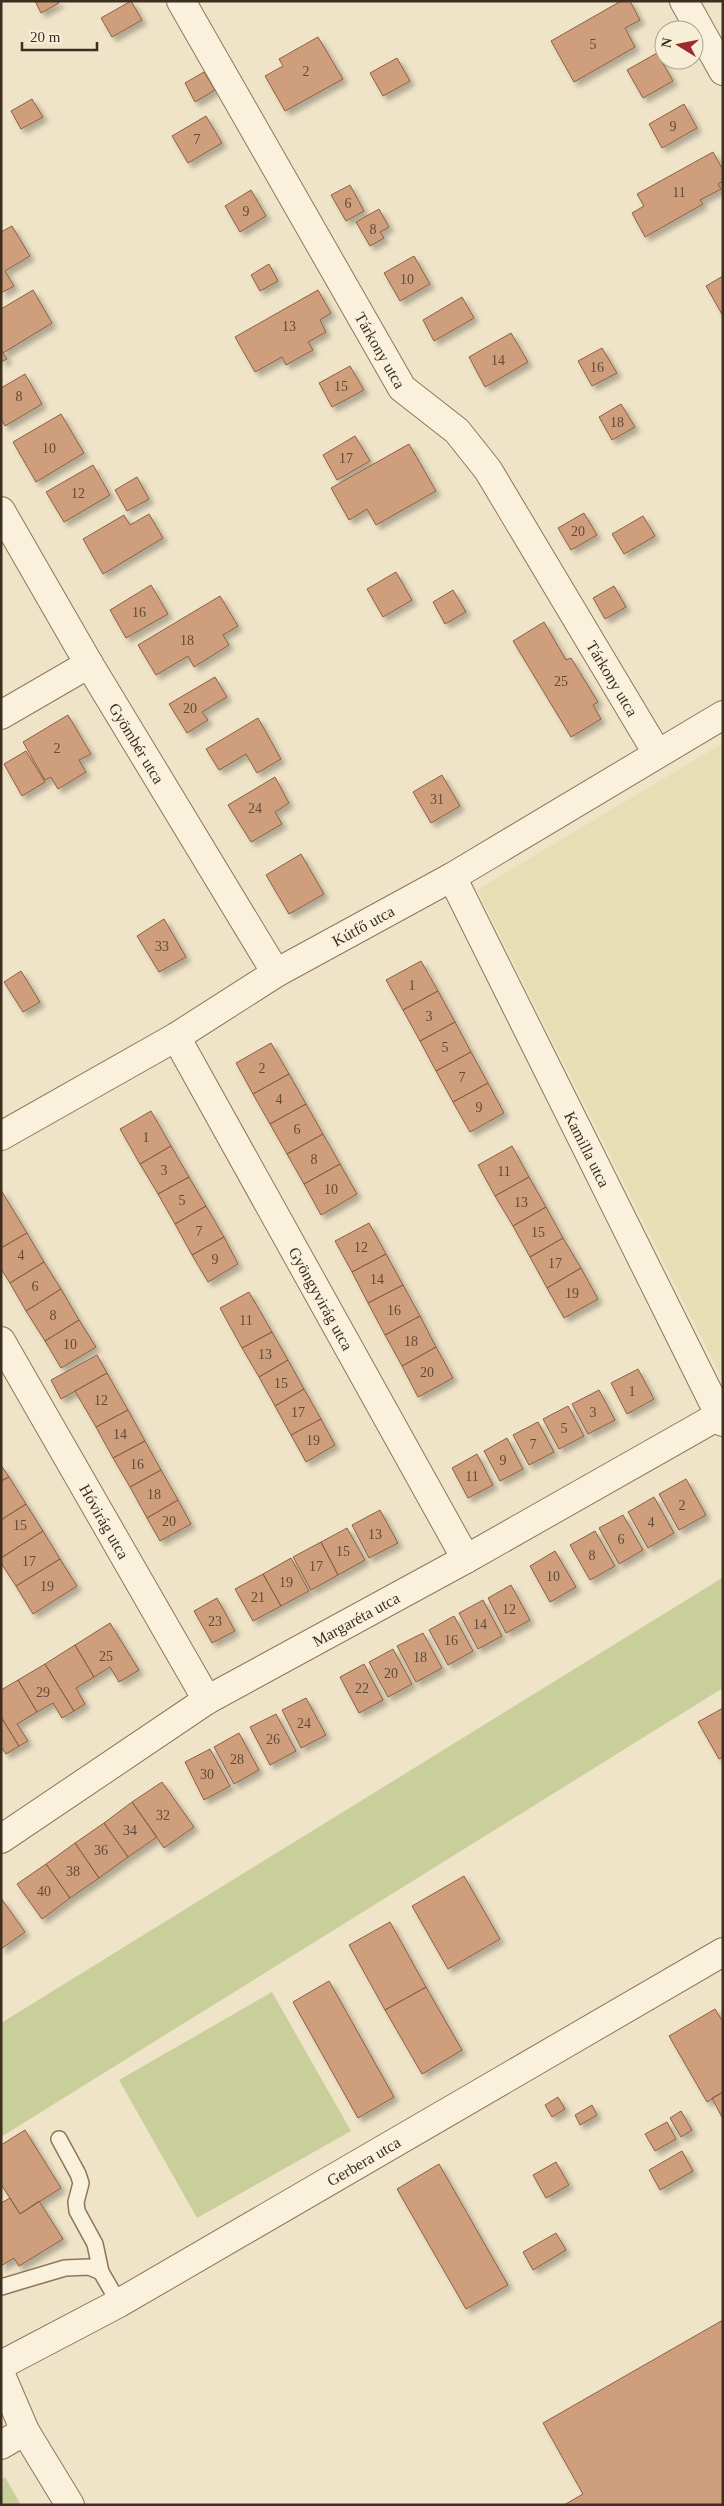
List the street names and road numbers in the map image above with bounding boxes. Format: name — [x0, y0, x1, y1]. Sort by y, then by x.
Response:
street label: Tárkony utca — [352, 309, 409, 391]
street label: Tárkony utca — [583, 638, 641, 719]
street label: Gyömbér utca — [106, 700, 168, 787]
street label: Kútfő utca — [329, 902, 397, 949]
street label: Kamilla utca — [561, 1109, 613, 1190]
street label: Gyöngyvirág utca — [286, 1244, 357, 1353]
street label: Hóvirág utca — [76, 1481, 133, 1562]
street label: Margaréta utca — [310, 1589, 402, 1649]
street label: Gerbera utca — [324, 2133, 403, 2189]

